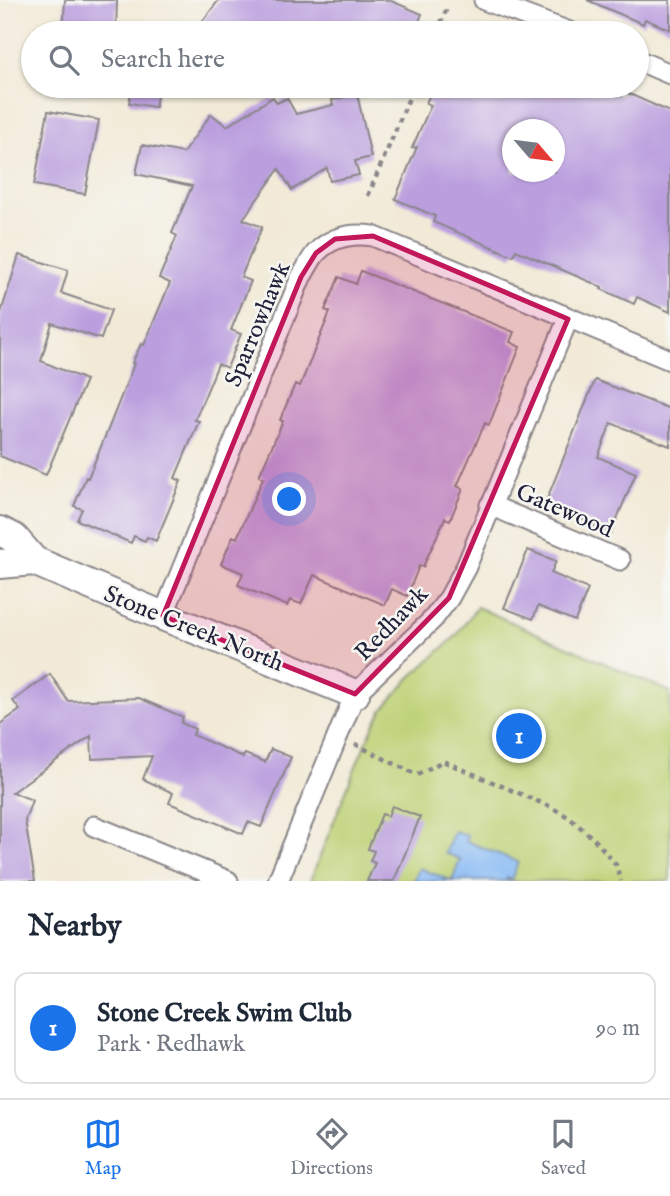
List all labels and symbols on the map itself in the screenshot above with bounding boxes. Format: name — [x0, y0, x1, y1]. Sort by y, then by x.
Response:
north arrow — [502, 119, 565, 182]
street label: Sparrowhawk — [218, 257, 299, 392]
street label: Gatewood — [511, 477, 618, 546]
your location — [272, 482, 306, 516]
street label: Stone Creek North — [99, 579, 288, 680]
street label: Redhawk — [349, 580, 436, 668]
pin: 1 — [496, 710, 542, 762]

